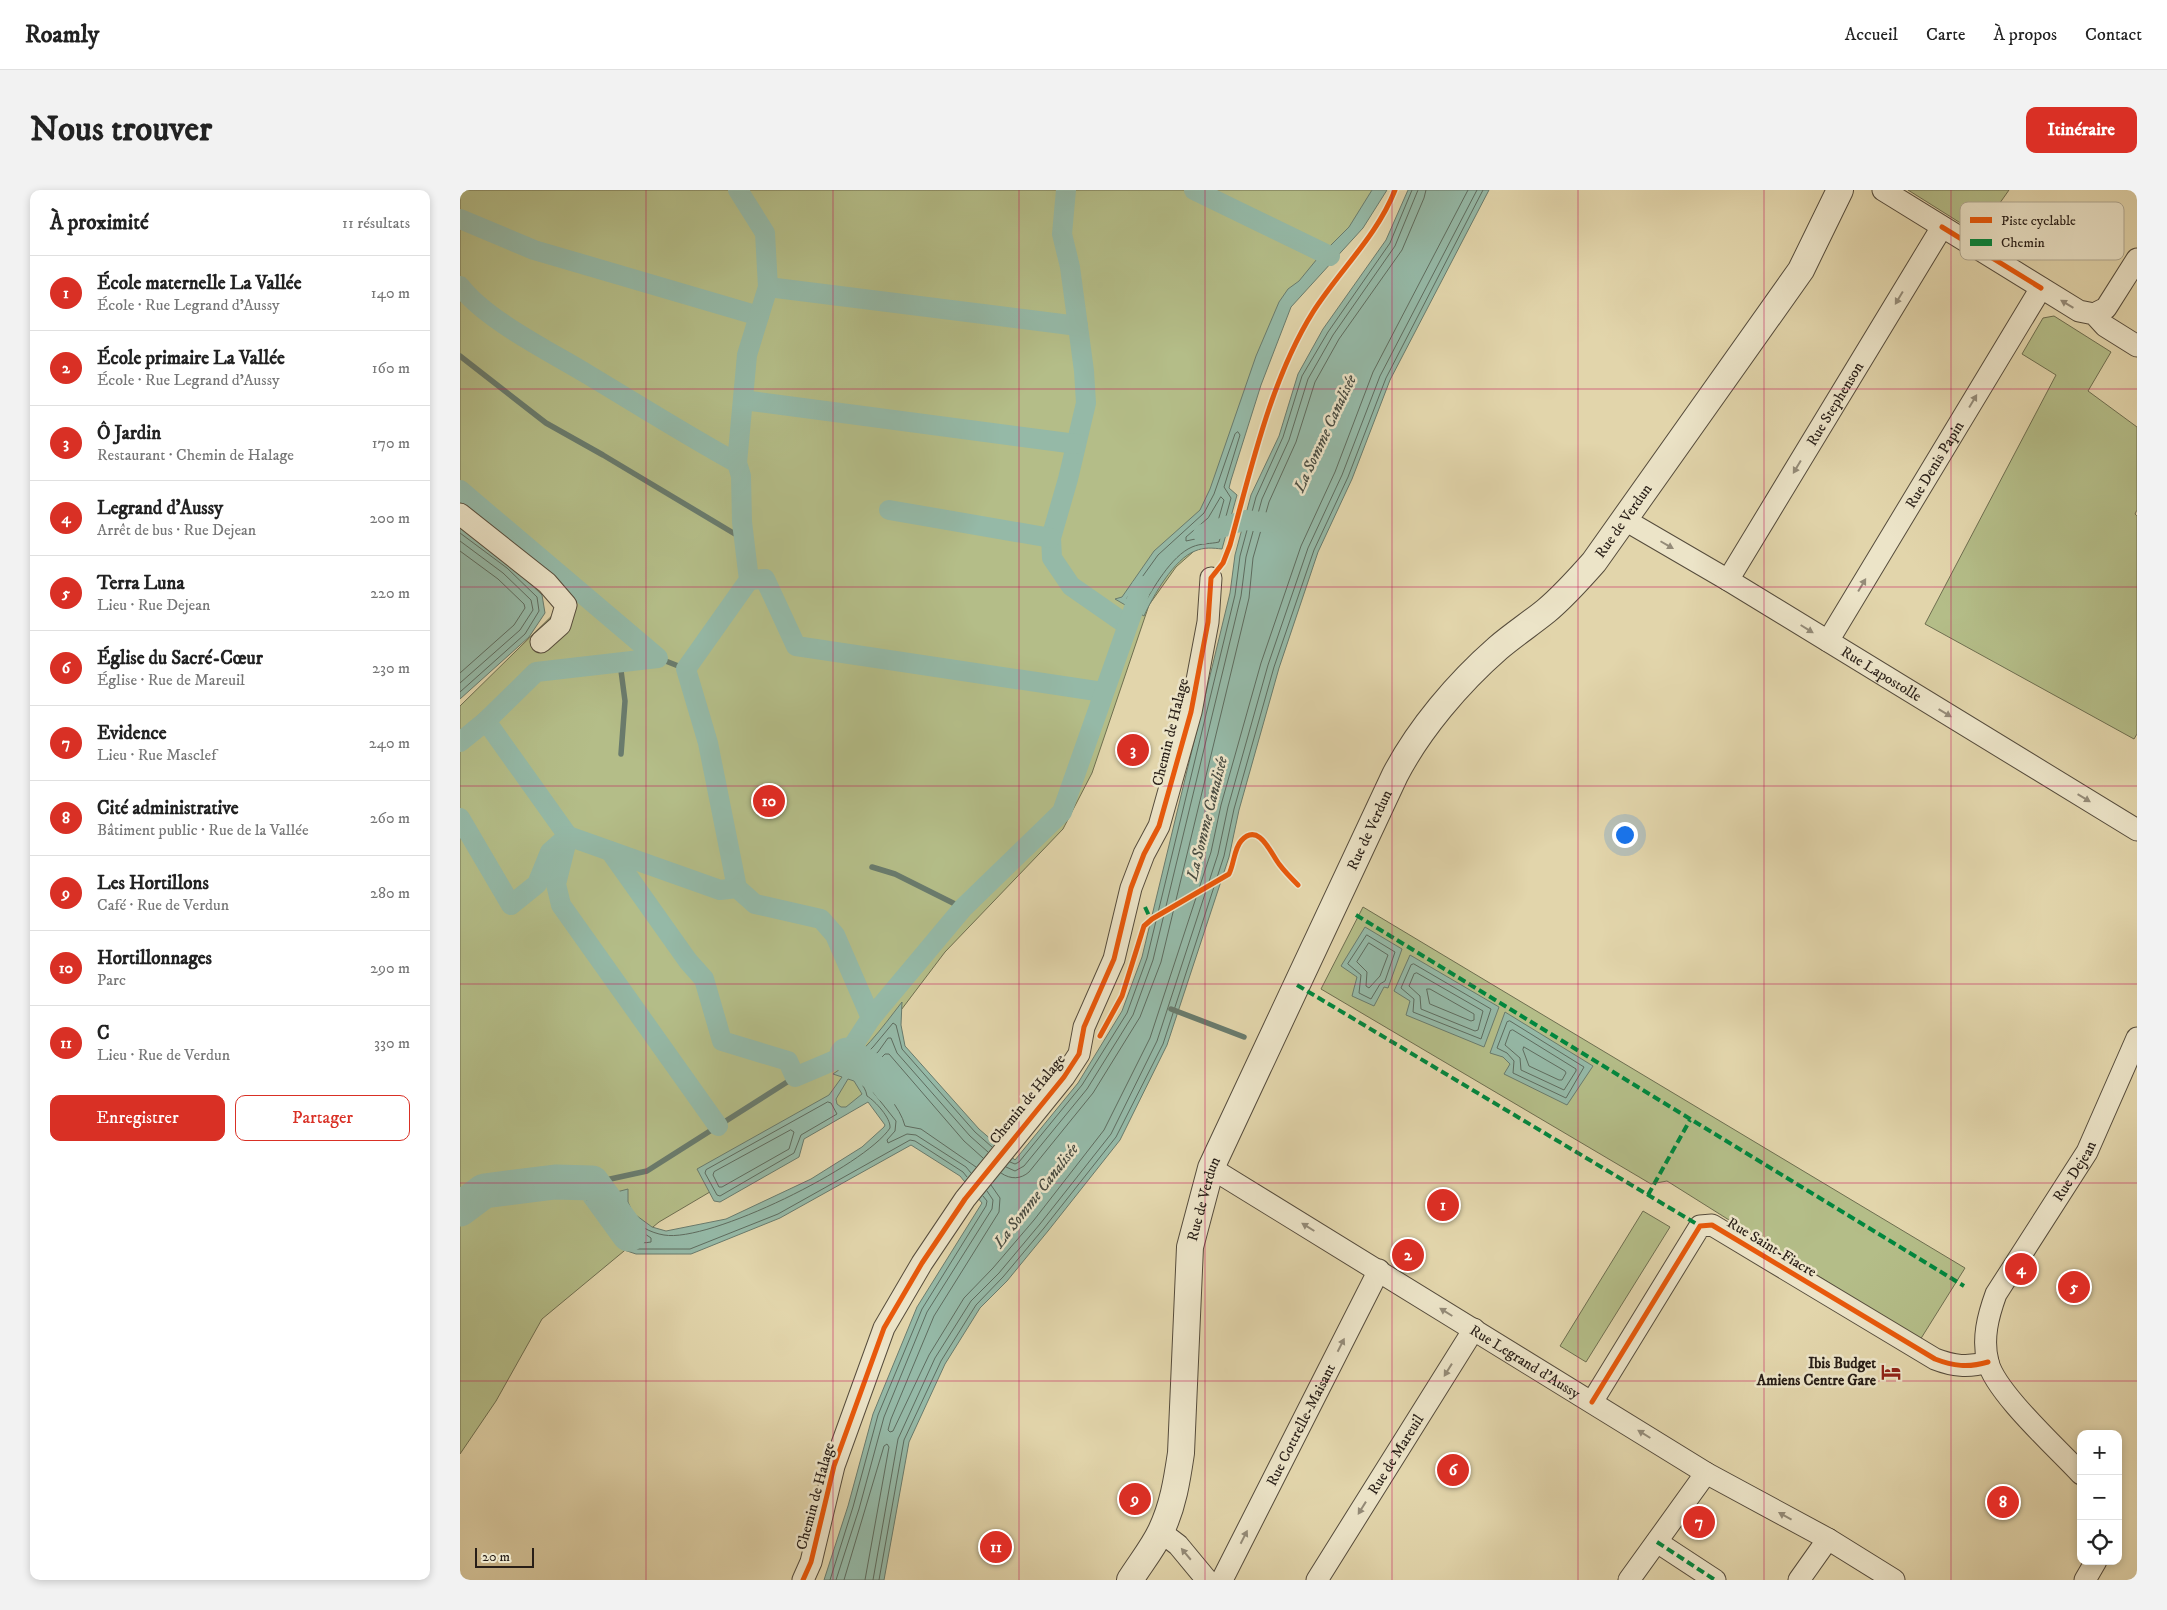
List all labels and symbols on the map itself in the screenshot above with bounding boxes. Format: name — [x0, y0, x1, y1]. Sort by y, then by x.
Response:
legend — [1960, 202, 2124, 260]
text: Piste cyclable — [2001, 212, 2076, 230]
text: Chemin — [2001, 234, 2046, 252]
one-way arrow — [1895, 291, 1904, 304]
one-way arrow — [2060, 299, 2073, 308]
street label: Rue Stephenson — [1802, 358, 1868, 450]
water label: La Somme Canalisée — [1289, 371, 1361, 496]
one-way arrow — [1968, 394, 1978, 407]
street label: Rue Denis Papin — [1901, 418, 1968, 512]
one-way arrow — [1792, 460, 1801, 473]
street label: Rue de Verdun — [1591, 480, 1657, 562]
one-way arrow — [1661, 540, 1674, 549]
one-way arrow — [1857, 578, 1866, 591]
one-way arrow — [1800, 624, 1813, 633]
street label: Rue Lapostolle — [1837, 642, 1925, 706]
street label: Chemin de Halage — [1148, 676, 1193, 788]
one-way arrow — [1939, 709, 1952, 718]
pin: 3 — [1117, 731, 1149, 769]
water label: La Somme Canalisée — [1182, 754, 1232, 883]
pin: 10 — [753, 782, 785, 820]
street label: Rue de Verdun — [1343, 787, 1397, 873]
one-way arrow — [2078, 793, 2091, 802]
your location — [1612, 822, 1638, 848]
street label: Chemin de Halage — [985, 1050, 1070, 1148]
street label: Rue Dejean — [2049, 1138, 2101, 1205]
water label: La Somme Canalisée — [988, 1139, 1083, 1253]
street label: Rue de Verdun — [1183, 1154, 1225, 1243]
pin: 1 — [1427, 1186, 1459, 1224]
street label: Rue Saint-Fiacre — [1724, 1213, 1820, 1282]
one-way arrow — [1302, 1222, 1315, 1231]
pin: 2 — [1392, 1236, 1424, 1274]
pin: 4 — [2005, 1250, 2037, 1288]
pin: 5 — [2058, 1268, 2090, 1306]
one-way arrow — [1440, 1307, 1453, 1317]
street label: Rue Legrand d'Aussy — [1466, 1321, 1584, 1404]
one-way arrow — [1338, 1338, 1346, 1352]
place label: Ibis Budget Amiens Centre Gare — [1756, 1354, 1877, 1390]
street label: Rue Cottrelle-Maisant — [1262, 1360, 1340, 1489]
hotel icon: Ibis Budget Amiens Centre Gare — [1880, 1361, 1902, 1383]
one-way arrow — [1443, 1364, 1452, 1377]
street label: Rue de Mareuil — [1364, 1411, 1428, 1498]
one-way arrow — [1638, 1430, 1651, 1439]
street label: Chemin de Halage — [792, 1440, 839, 1552]
pin: 6 — [1437, 1451, 1469, 1489]
pin: 9 — [1119, 1480, 1151, 1518]
pin: 8 — [1987, 1483, 2019, 1521]
one-way arrow — [1357, 1502, 1367, 1515]
pin: 7 — [1683, 1503, 1715, 1541]
one-way arrow — [1777, 1512, 1792, 1520]
pin: 11 — [980, 1528, 1012, 1566]
one-way arrow — [1240, 1529, 1248, 1544]
scale bar — [475, 1545, 534, 1568]
one-way arrow — [1180, 1548, 1191, 1561]

